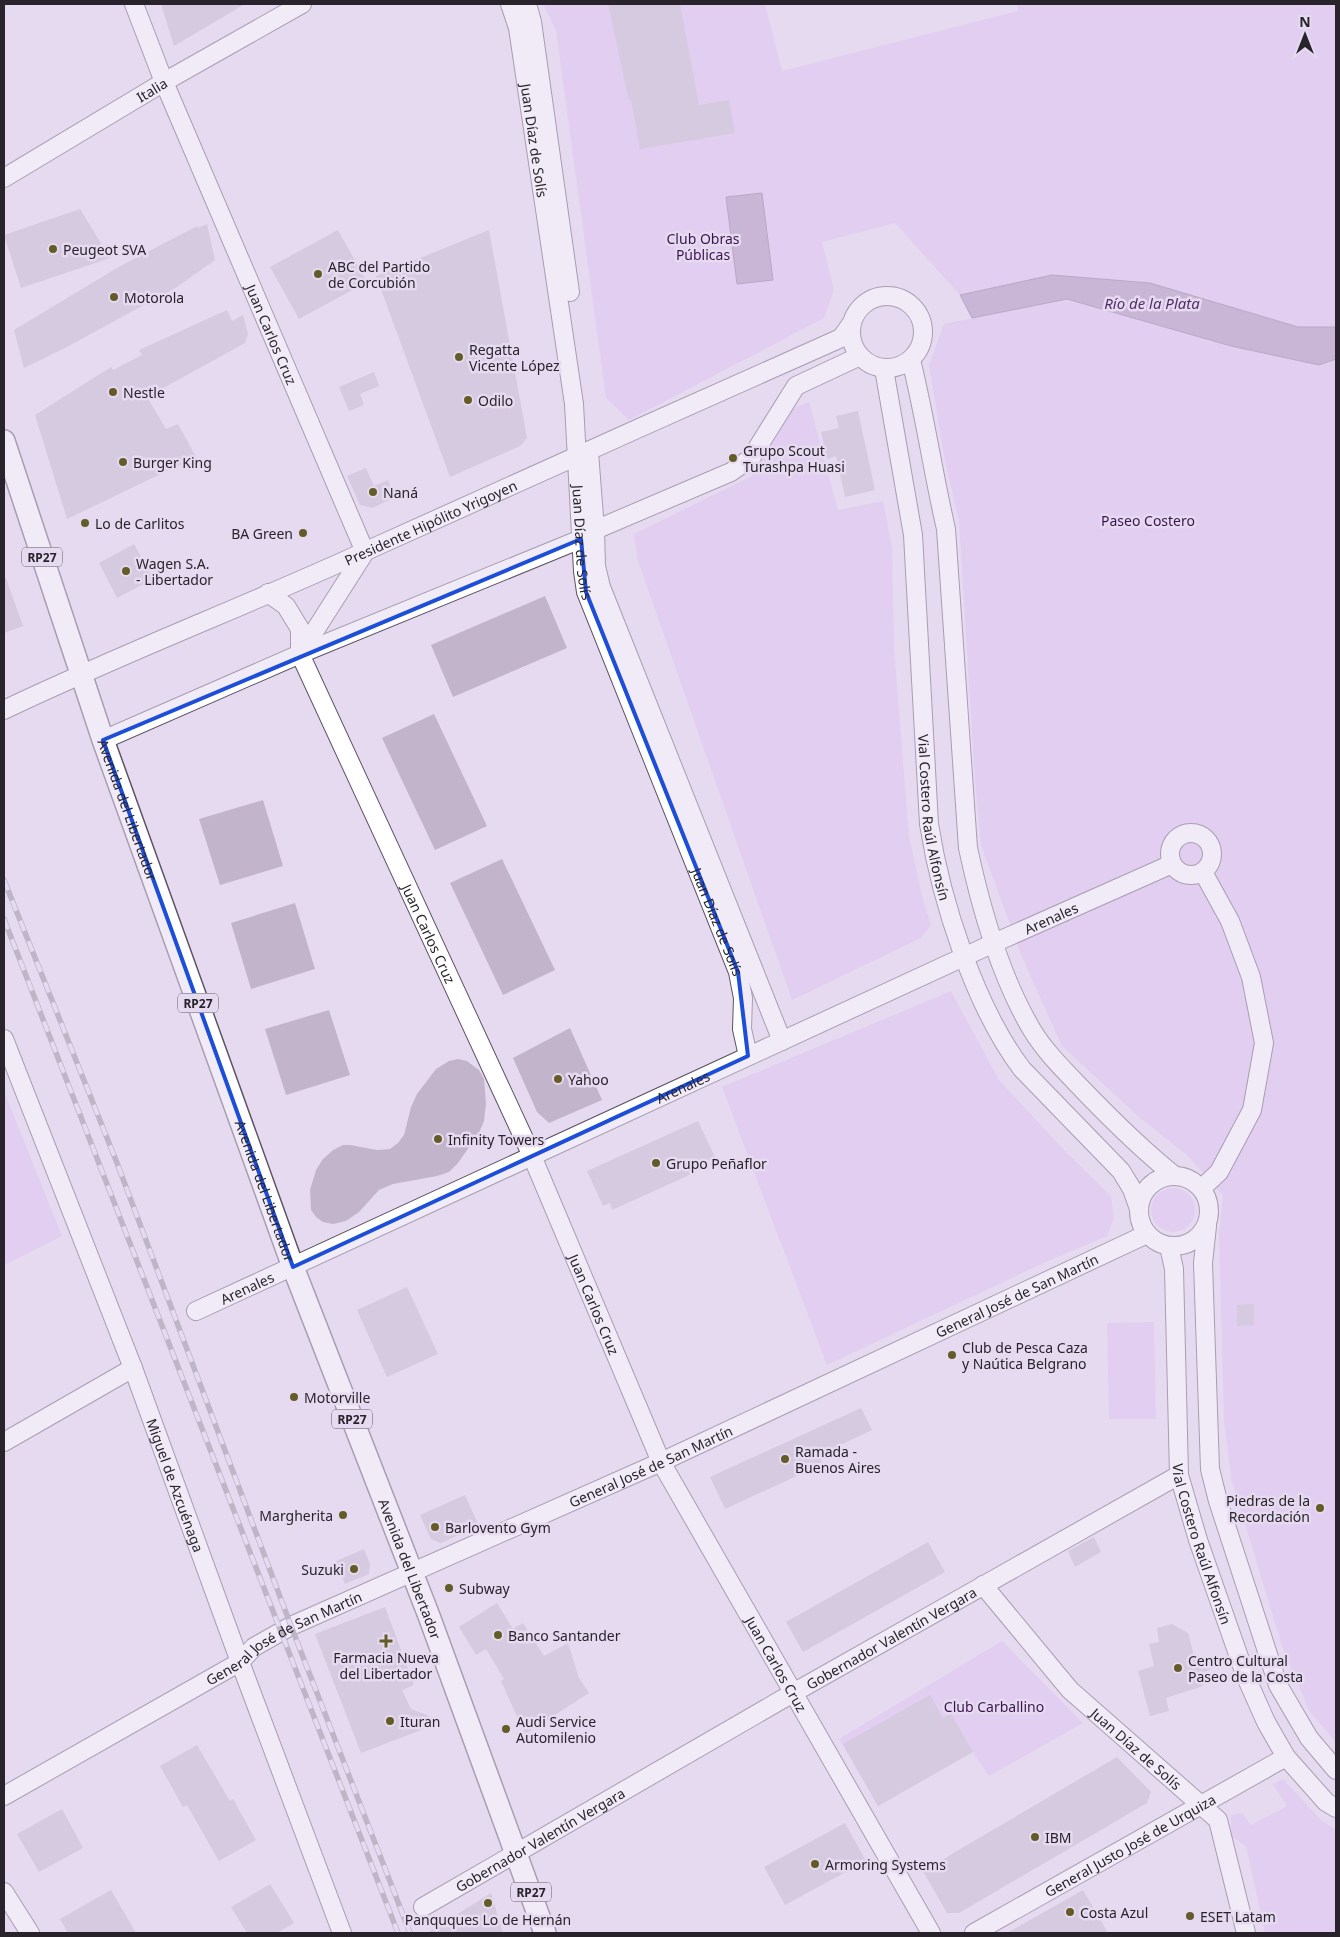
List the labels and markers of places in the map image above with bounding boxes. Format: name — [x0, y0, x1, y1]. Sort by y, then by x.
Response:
place label: Peugeot SVA — [63, 240, 146, 259]
marker: Peugeot SVA — [47, 243, 59, 255]
place label: ABC del Partido de Corcubión — [328, 257, 430, 292]
marker: ABC del Partido de Corcubión — [312, 268, 324, 280]
place label: Motorola — [124, 288, 184, 307]
marker: Motorola — [108, 291, 120, 303]
place label: Regatta Vicente López — [469, 340, 560, 375]
marker: Regatta Vicente López — [453, 351, 465, 363]
place label: Nestle — [123, 383, 165, 402]
marker: Nestle — [107, 386, 119, 398]
place label: Odilo — [478, 391, 513, 410]
marker: Odilo — [462, 394, 474, 406]
place label: Grupo Scout Turashpa Huasi — [743, 441, 845, 476]
marker: Grupo Scout Turashpa Huasi — [727, 452, 739, 464]
place label: Burger King — [133, 453, 212, 472]
marker: Burger King — [117, 456, 129, 468]
place label: Naná — [383, 483, 418, 502]
marker: Naná — [367, 486, 379, 498]
place label: Lo de Carlitos — [95, 514, 185, 533]
marker: Lo de Carlitos — [79, 517, 91, 529]
place label: BA Green — [231, 524, 293, 543]
marker: BA Green — [297, 527, 309, 539]
place label: Wagen S.A. - Libertador — [136, 554, 213, 589]
marker: Wagen S.A. - Libertador — [120, 565, 132, 577]
place label: Yahoo — [568, 1070, 609, 1089]
marker: Yahoo — [552, 1073, 564, 1085]
place label: Infinity Towers — [448, 1130, 545, 1149]
marker: Infinity Towers — [432, 1133, 444, 1145]
place label: Grupo Peñaflor — [666, 1154, 767, 1173]
marker: Grupo Peñaflor — [650, 1157, 662, 1169]
place label: Club de Pesca Caza y Naútica Belgrano — [962, 1338, 1088, 1373]
marker: Club de Pesca Caza y Naútica Belgrano — [946, 1349, 958, 1361]
place label: Motorville — [304, 1388, 370, 1407]
marker: Motorville — [288, 1391, 300, 1403]
place label: Ramada - Buenos Aires — [795, 1442, 881, 1477]
marker: Ramada - Buenos Aires — [779, 1453, 791, 1465]
place label: Piedras de la Recordación — [1226, 1491, 1310, 1526]
marker: Piedras de la Recordación — [1314, 1502, 1326, 1514]
place label: Margherita — [259, 1506, 333, 1525]
marker: Margherita — [337, 1509, 349, 1521]
place label: Barlovento Gym — [445, 1518, 551, 1537]
marker: Barlovento Gym — [429, 1521, 441, 1533]
place label: Suzuki — [301, 1560, 344, 1579]
marker: Suzuki — [348, 1563, 360, 1575]
place label: Subway — [459, 1579, 511, 1598]
marker: Subway — [443, 1582, 455, 1594]
place label: Banco Santander — [508, 1626, 621, 1645]
marker: Banco Santander — [492, 1629, 504, 1641]
marker: Farmacia Nueva del Libertador — [380, 1635, 392, 1647]
place label: Farmacia Nueva del Libertador — [333, 1648, 439, 1683]
place label: Centro Cultural Paseo de la Costa — [1188, 1651, 1303, 1686]
marker: Centro Cultural Paseo de la Costa — [1172, 1662, 1184, 1674]
place label: Ituran — [400, 1712, 440, 1731]
place label: Audi Service Automilenio — [516, 1712, 596, 1747]
marker: Ituran — [384, 1715, 396, 1727]
marker: Audi Service Automilenio — [500, 1723, 512, 1735]
place label: IBM — [1045, 1828, 1072, 1847]
marker: IBM — [1029, 1831, 1041, 1843]
place label: Armoring Systems — [825, 1855, 946, 1874]
marker: Armoring Systems — [809, 1858, 821, 1870]
marker: Panquques Lo de Hernán — [482, 1897, 494, 1909]
place label: Costa Azul — [1080, 1903, 1148, 1922]
marker: Costa Azul — [1064, 1906, 1076, 1918]
place label: ESET Latam — [1200, 1907, 1276, 1926]
place label: Panquques Lo de Hernán — [405, 1910, 571, 1929]
marker: ESET Latam — [1184, 1910, 1196, 1922]

